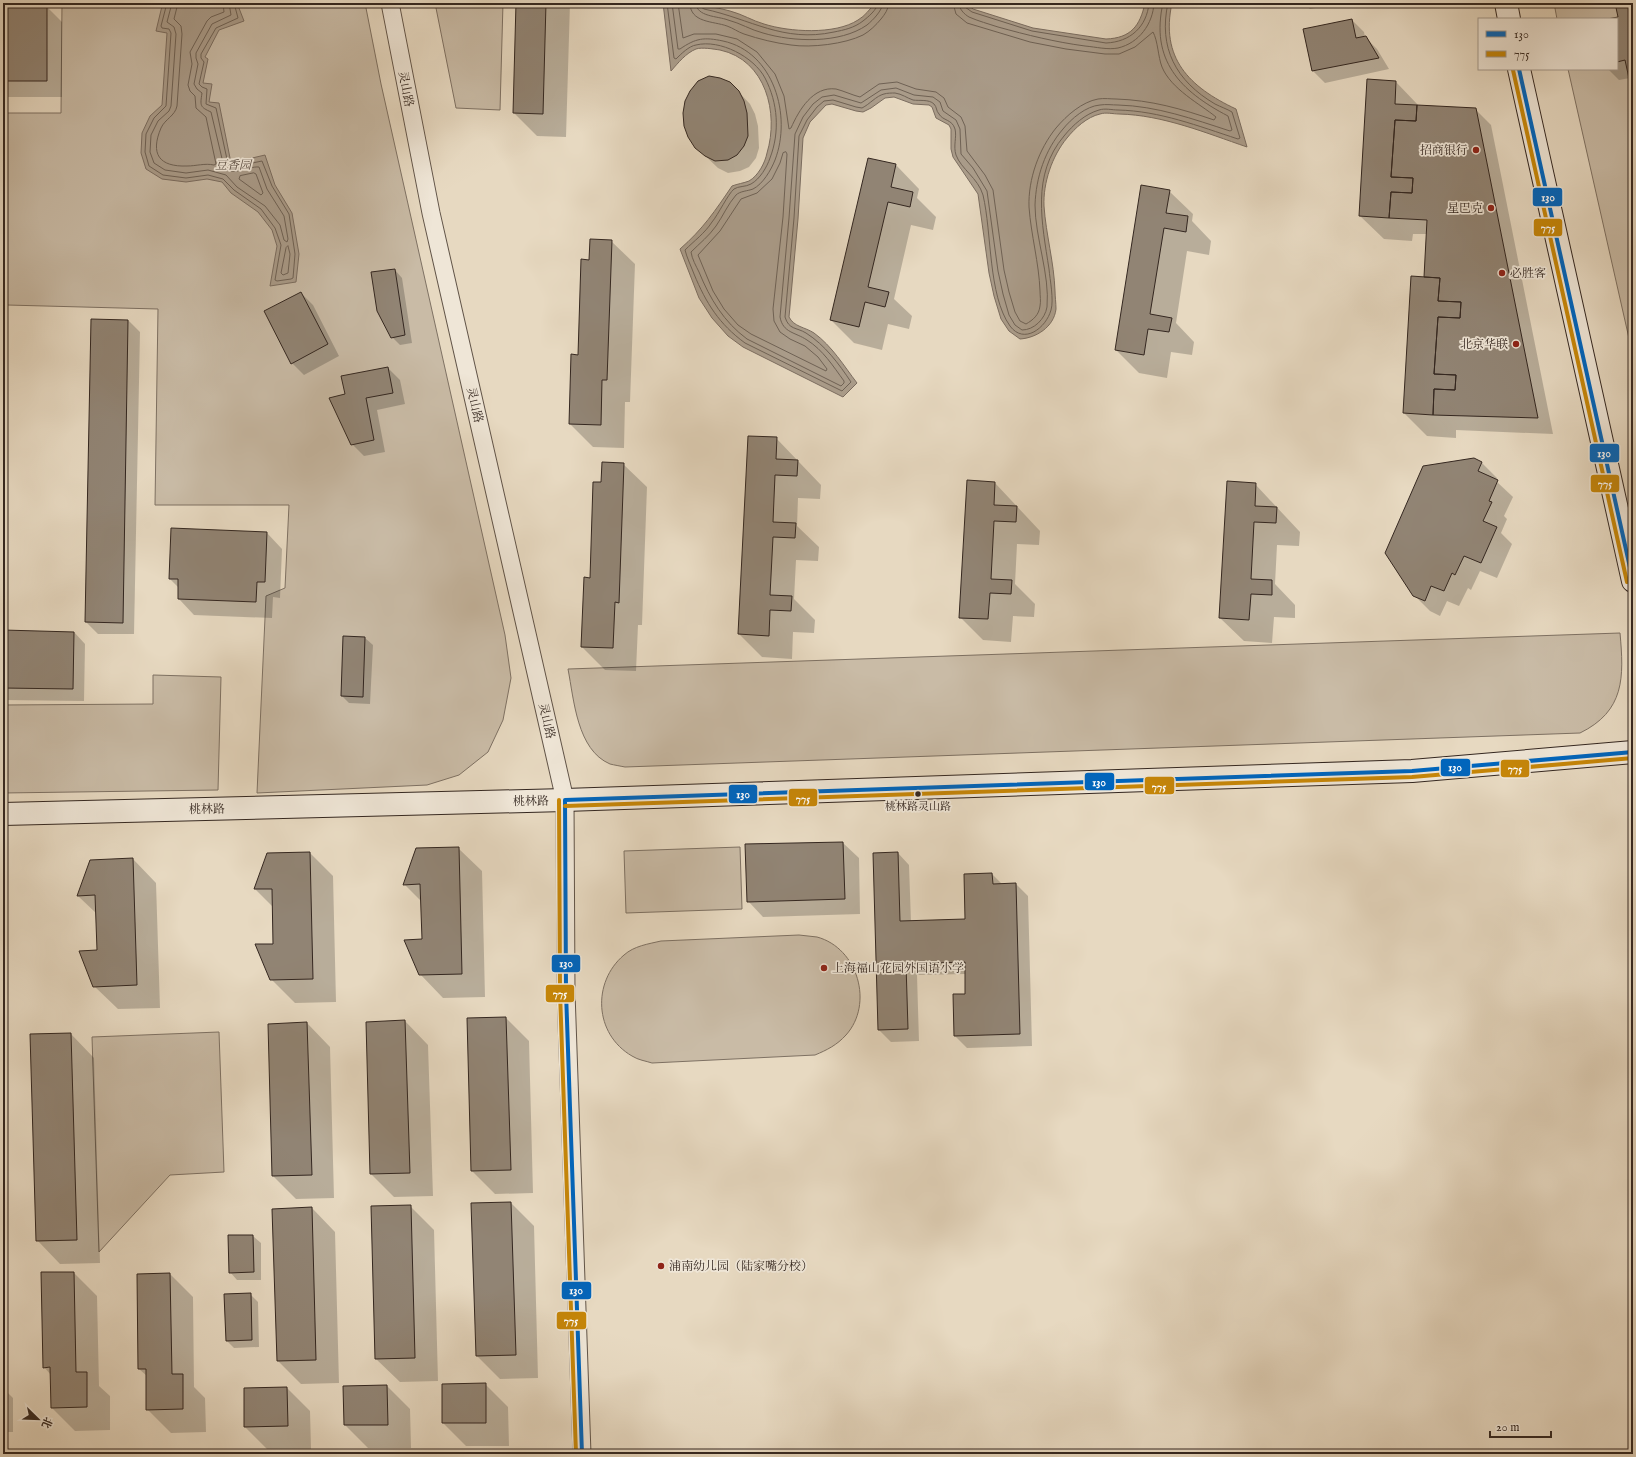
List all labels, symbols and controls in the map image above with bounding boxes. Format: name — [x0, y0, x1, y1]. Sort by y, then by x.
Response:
legend — [1478, 18, 1618, 70]
text: 130 — [1514, 27, 1529, 42]
text: 775 — [1514, 47, 1530, 62]
street label: 灵山路 — [395, 70, 416, 108]
place label: 招商银行 — [1420, 143, 1468, 158]
marker: 招商银行 — [1471, 145, 1481, 155]
park label: 豆香园 — [215, 158, 253, 173]
line badge: 130 — [1532, 187, 1563, 207]
text: 130 — [1541, 191, 1555, 205]
place label: 星巴克 — [1447, 201, 1483, 216]
marker: 星巴克 — [1486, 203, 1496, 213]
line badge: 775 — [1533, 218, 1563, 237]
text: 775 — [1541, 221, 1555, 235]
place label: 必胜客 — [1510, 266, 1546, 281]
marker: 必胜客 — [1497, 268, 1507, 278]
place label: 北京华联 — [1460, 337, 1508, 352]
marker: 北京华联 — [1511, 339, 1521, 349]
street label: 灵山路 — [463, 386, 486, 424]
line badge: 130 — [1589, 443, 1620, 463]
text: 130 — [1597, 447, 1611, 461]
line badge: 775 — [1590, 474, 1620, 493]
text: 775 — [1598, 477, 1612, 491]
street label: 灵山路 — [535, 702, 558, 740]
line badge: 130 — [1440, 758, 1471, 777]
line badge: 775 — [1500, 759, 1530, 778]
text: 130 — [1448, 761, 1462, 775]
text: 775 — [1508, 762, 1522, 776]
line badge: 130 — [1084, 772, 1115, 791]
text: 130 — [1092, 776, 1106, 790]
line badge: 775 — [1144, 776, 1175, 795]
text: 775 — [1152, 780, 1166, 794]
line badge: 130 — [728, 784, 758, 804]
text: 130 — [736, 788, 750, 802]
line badge: 775 — [788, 788, 818, 807]
marker: 桃林路灵山路 — [913, 789, 923, 799]
text: 775 — [796, 792, 810, 806]
street label: 桃林路 — [513, 794, 549, 809]
place label: 桃林路灵山路 — [885, 800, 951, 814]
street label: 桃林路 — [189, 802, 225, 817]
line badge: 130 — [551, 954, 581, 973]
text: 130 — [559, 957, 573, 971]
place label: 上海福山花园外国语小学 — [832, 961, 964, 976]
marker: 上海福山花园外国语小学 — [819, 963, 829, 973]
line badge: 775 — [545, 984, 575, 1003]
text: 775 — [553, 987, 567, 1001]
place label: 浦南幼儿园（陆家嘴分校） — [669, 1259, 813, 1274]
marker: 浦南幼儿园（陆家嘴分校） — [656, 1261, 666, 1271]
line badge: 130 — [561, 1281, 592, 1300]
text: 130 — [569, 1284, 583, 1298]
line badge: 775 — [556, 1311, 587, 1330]
text: 775 — [564, 1314, 578, 1328]
north arrow — [18, 1399, 58, 1439]
scale bar — [1490, 1413, 1551, 1439]
text: 北 — [38, 1415, 55, 1430]
text: 20 m — [1496, 1420, 1519, 1435]

